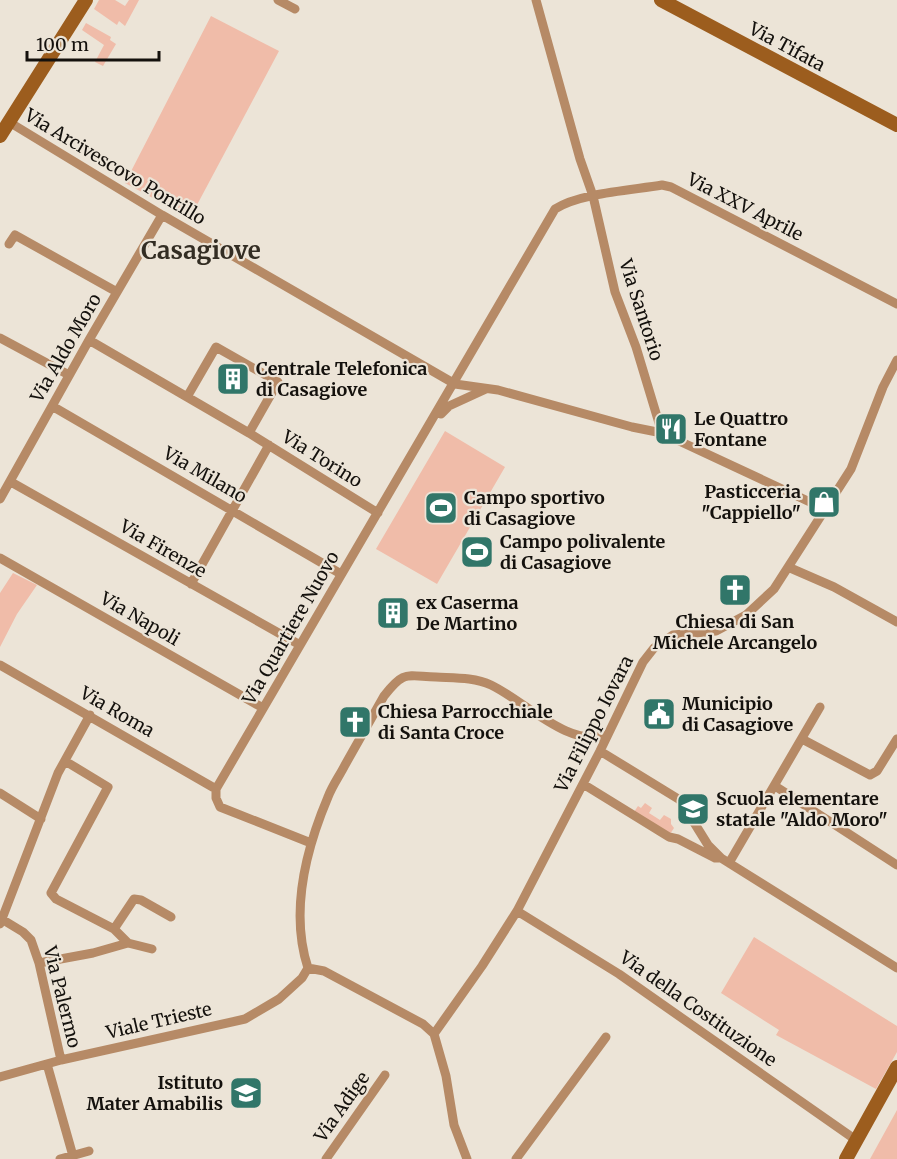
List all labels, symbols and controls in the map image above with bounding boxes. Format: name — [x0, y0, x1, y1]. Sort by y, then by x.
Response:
street label: Via Tifata — [744, 16, 830, 76]
scale bar — [27, 24, 159, 62]
text: 100 m — [36, 33, 89, 56]
street label: Via Arcivescovo Pontillo — [20, 103, 210, 230]
street label: Via XXV Aprile — [683, 167, 807, 246]
district label: Casagiove — [141, 235, 261, 266]
street label: Via Santorio — [614, 255, 669, 363]
street label: Via Aldo Moro — [25, 289, 106, 407]
place label: Centrale Telefonica di Casagiove — [256, 357, 427, 401]
building icon: Centrale Telefonica di Casagiove — [215, 361, 251, 397]
place label: Le Quattro Fontane — [694, 407, 788, 451]
restaurant icon: Le Quattro Fontane — [653, 411, 689, 447]
street label: Via Torino — [277, 424, 367, 492]
street label: Via Milano — [158, 441, 251, 508]
place label: Pasticceria "Cappiello" — [701, 480, 801, 524]
shop icon: Pasticceria "Cappiello" — [806, 484, 842, 520]
place label: Campo sportivo di Casagiove — [464, 486, 605, 530]
sports icon: Campo sportivo di Casagiove — [423, 490, 459, 526]
street label: Via Firenze — [115, 514, 211, 583]
place label: Campo polivalente di Casagiove — [500, 530, 666, 574]
sports icon: Campo polivalente di Casagiove — [459, 534, 495, 570]
street label: Via Quartiere Nuovo — [237, 547, 344, 709]
church icon: Chiesa di San Michele Arcangelo — [717, 572, 753, 608]
street label: Via Napoli — [95, 586, 184, 651]
place label: ex Caserma De Martino — [416, 591, 519, 635]
building icon: ex Caserma De Martino — [375, 595, 411, 631]
place label: Chiesa di San Michele Arcangelo — [653, 610, 817, 654]
street label: Via Filippo Iovara — [549, 651, 638, 797]
street label: Via Roma — [75, 681, 159, 742]
place label: Municipio di Casagiove — [682, 692, 793, 736]
public building icon: Municipio di Casagiove — [641, 696, 677, 732]
place label: Chiesa Parrocchiale di Santa Croce — [378, 700, 553, 744]
church icon: Chiesa Parrocchiale di Santa Croce — [337, 704, 373, 740]
place label: Scuola elementare statale "Aldo Moro" — [716, 787, 888, 831]
school or university icon: Scuola elementare statale "Aldo Moro" — [675, 791, 711, 827]
street label: Via Palermo — [38, 943, 86, 1050]
street label: Via della Costituzione — [615, 945, 781, 1071]
street label: Viale Trieste — [103, 997, 214, 1044]
street label: Via Adige — [308, 1067, 374, 1147]
place label: Istituto Mater Amabilis — [86, 1071, 223, 1115]
school or university icon: Istituto Mater Amabilis — [228, 1075, 264, 1111]

